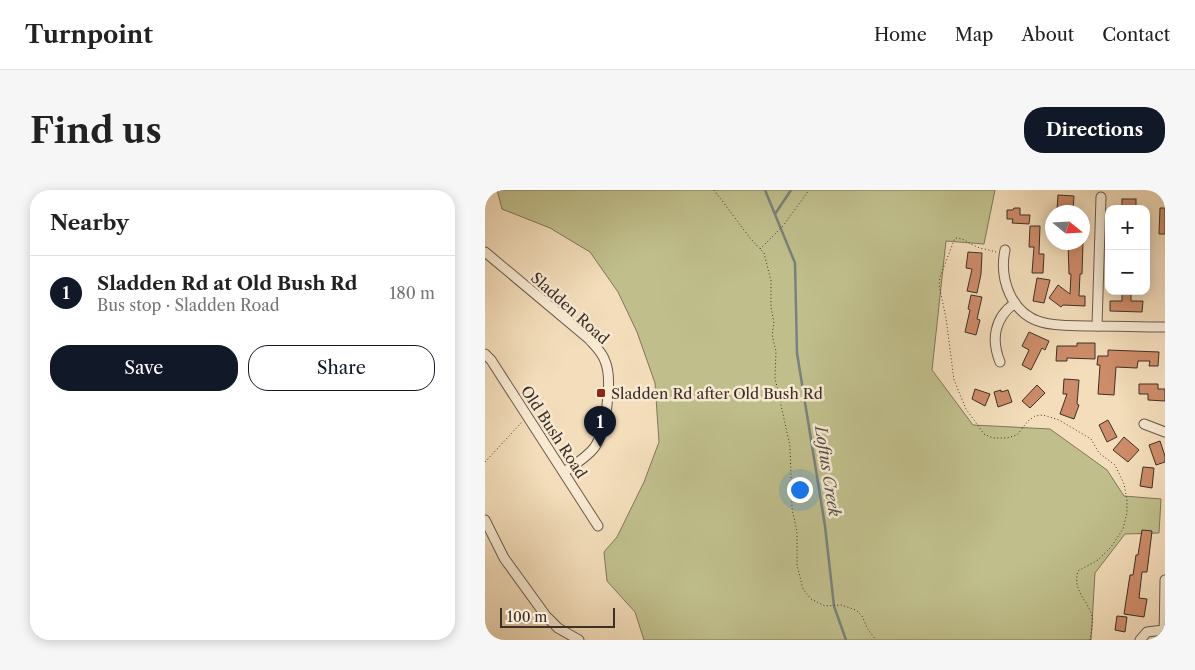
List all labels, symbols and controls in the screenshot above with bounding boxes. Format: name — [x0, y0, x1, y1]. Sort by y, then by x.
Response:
text: Turnpoint — [25, 20, 153, 49]
text: Home — [874, 24, 927, 46]
text: Map — [955, 24, 993, 46]
text: About — [1021, 24, 1074, 46]
text: Contact — [1102, 24, 1170, 46]
button: Directions — [1024, 107, 1165, 153]
text: Find us — [30, 109, 162, 152]
north arrow — [1045, 205, 1090, 250]
map controls — [1105, 205, 1150, 295]
button: + — [1105, 205, 1150, 250]
text: Nearby — [50, 210, 129, 235]
button: − — [1105, 250, 1150, 295]
street label: Sladden Road — [527, 268, 613, 348]
text: Sladden Rd at Old Bush Rd — [97, 272, 357, 295]
text: 1 — [62, 283, 70, 303]
text: 180 m — [389, 283, 435, 303]
text: Bus stop · Sladden Road — [97, 295, 280, 315]
button: Save — [50, 345, 238, 391]
button: Share — [248, 345, 435, 391]
street label: Old Bush Road — [517, 382, 591, 482]
place label: Sladden Rd after Old Bush Rd — [611, 384, 823, 403]
marker: Sladden Rd after Old Bush Rd — [595, 387, 607, 399]
pin: 1 — [584, 406, 616, 447]
water label: Loftus Creek — [811, 422, 845, 518]
your location — [787, 477, 813, 503]
scale bar — [500, 605, 615, 628]
text: 100 m — [507, 608, 547, 626]

